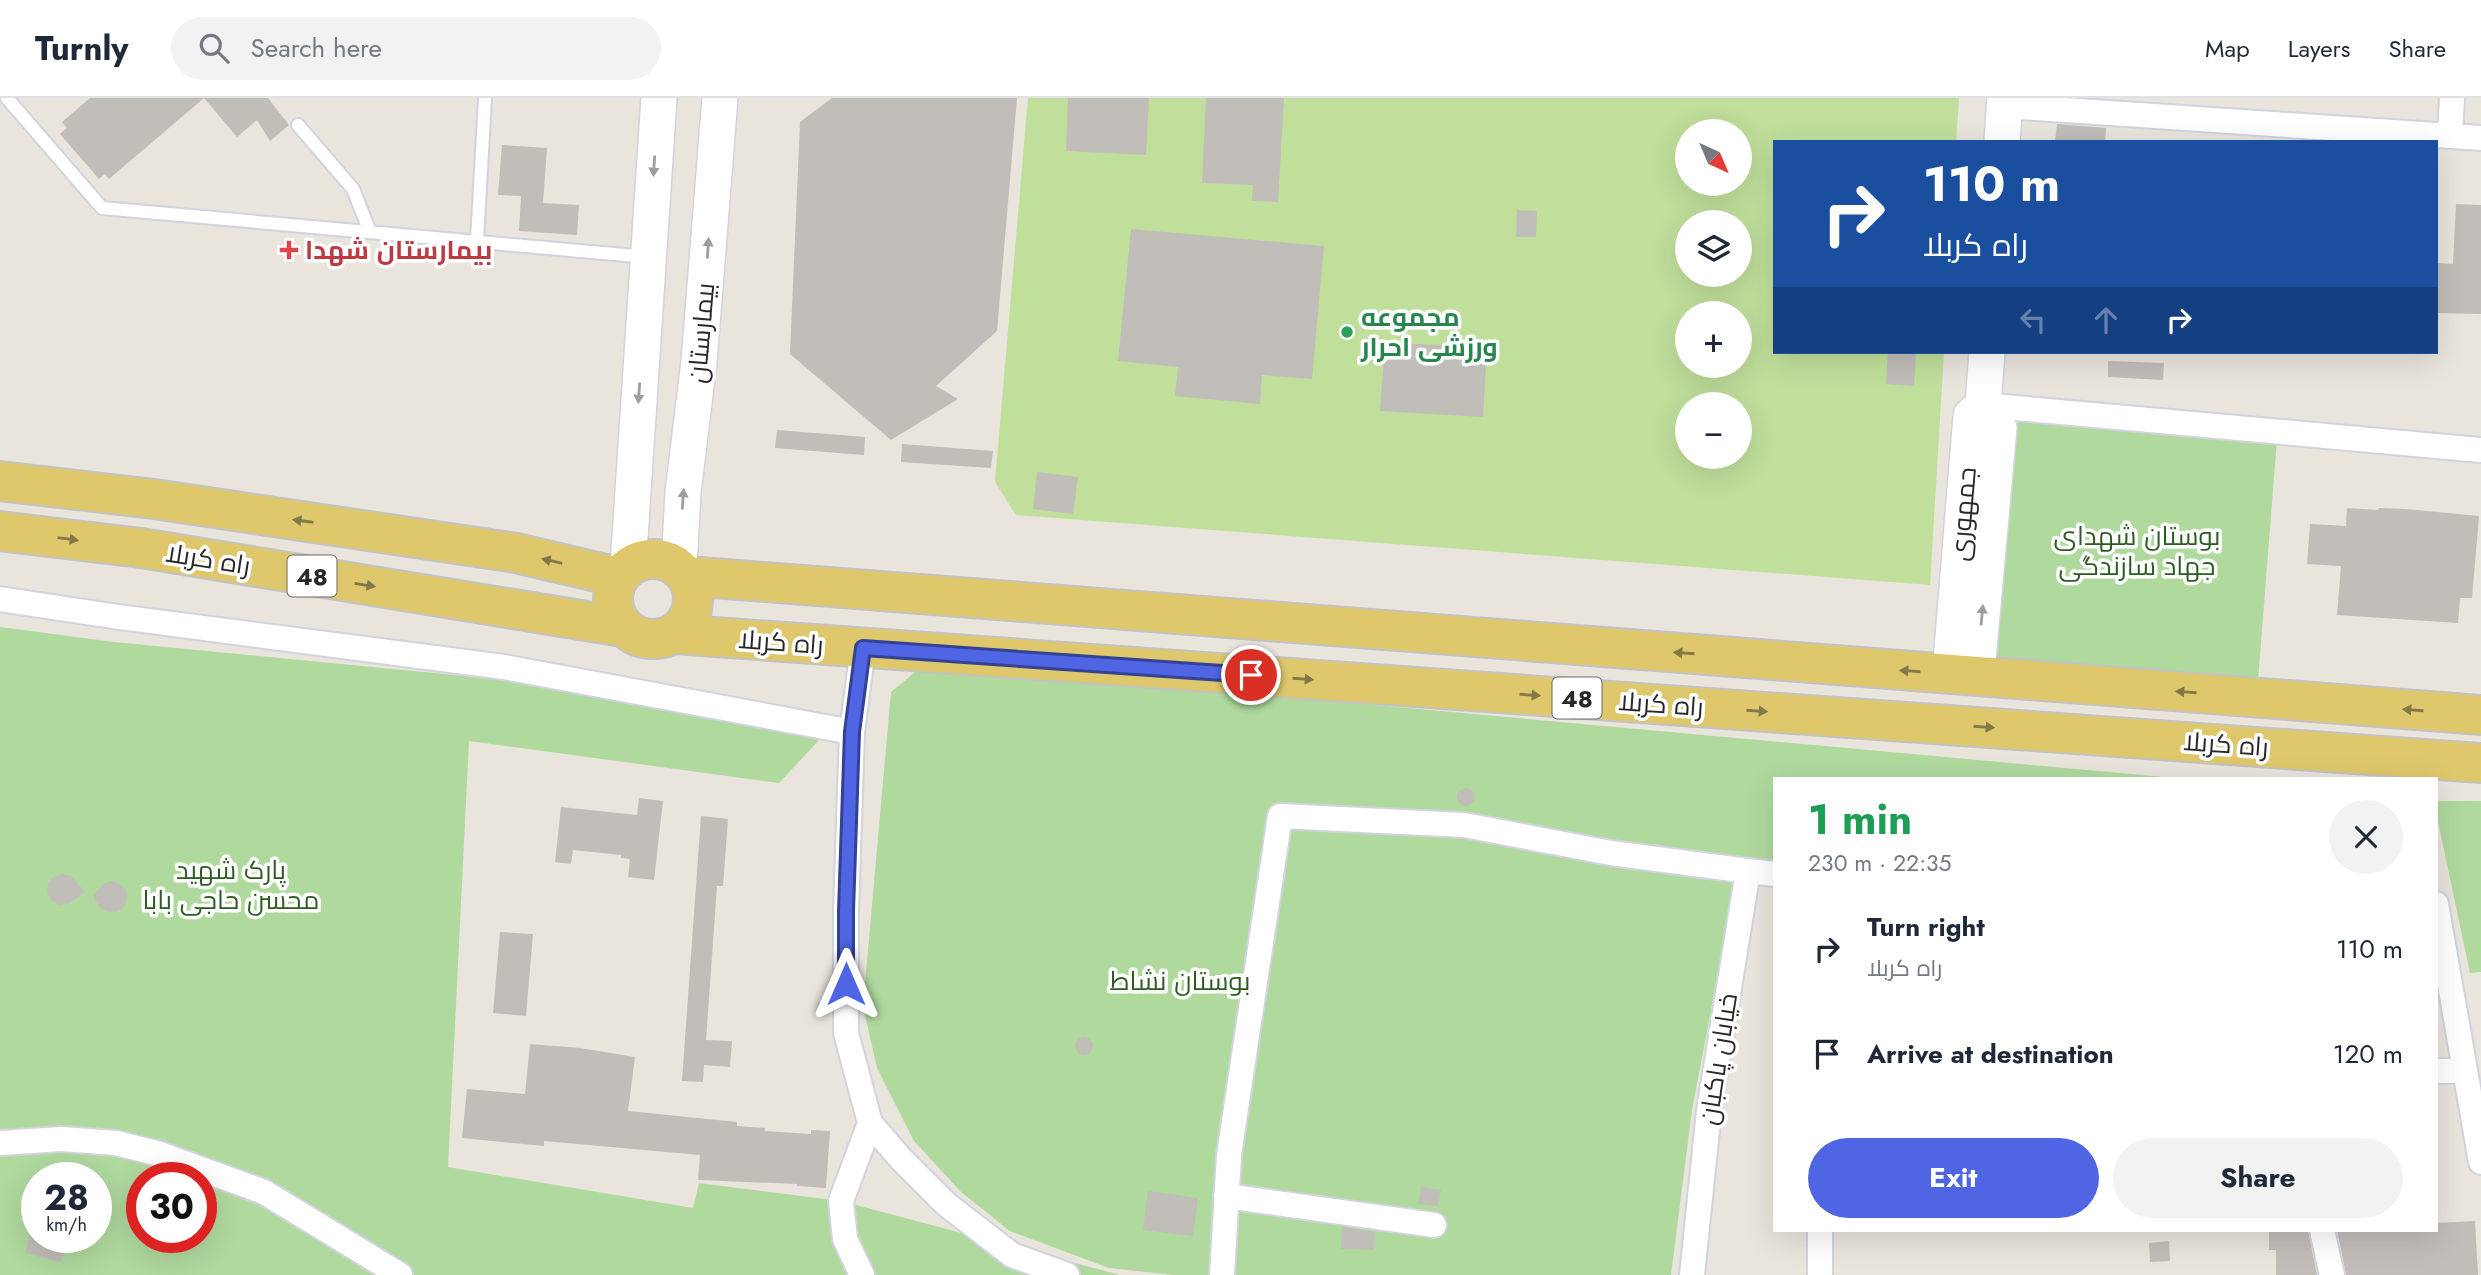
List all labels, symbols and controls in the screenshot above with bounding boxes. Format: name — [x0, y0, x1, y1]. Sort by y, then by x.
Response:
search box — [171, 17, 661, 80]
text: Turnly — [35, 25, 129, 72]
icon: search — [195, 29, 233, 67]
text: Search here — [251, 29, 382, 67]
text: Map — [2205, 31, 2250, 66]
text: Layers — [2288, 31, 2350, 66]
text: Share — [2388, 31, 2446, 66]
north arrow — [1675, 119, 1752, 196]
map controls — [1675, 119, 1752, 469]
text: 110 m — [1923, 149, 2060, 219]
one-way arrow — [648, 155, 659, 177]
icon: right — [1808, 168, 1899, 259]
button: layers — [1675, 210, 1752, 287]
text: راه کربلا — [1923, 222, 2028, 268]
place label: بیمارستان شهدا — [305, 231, 492, 269]
one-way arrow — [703, 237, 714, 259]
marker: بیمارستان شهدا — [279, 240, 299, 260]
street label: بیمارستان — [678, 281, 724, 385]
place label: مجموعه ورزشی احرار — [1360, 298, 1498, 366]
button: + — [1675, 301, 1752, 378]
icon: left — [2014, 301, 2052, 339]
icon: ahead — [2087, 301, 2125, 339]
icon: right — [2160, 301, 2198, 339]
marker: مجموعه ورزشی احرار — [1339, 324, 1355, 340]
one-way arrow — [633, 382, 644, 404]
button: − — [1675, 392, 1752, 469]
street label: جمهوری — [1940, 465, 1986, 563]
one-way arrow — [678, 488, 689, 510]
one-way arrow — [292, 516, 314, 527]
park label: بوستان شهدای جهاد سازندگی — [2054, 517, 2220, 585]
one-way arrow — [57, 534, 79, 545]
street label: راه کربلا — [163, 534, 253, 584]
road number: 48 — [288, 556, 336, 597]
one-way arrow — [541, 556, 563, 567]
one-way arrow — [354, 580, 376, 591]
one-way arrow — [1977, 604, 1988, 626]
street label: راه کربلا — [737, 620, 825, 664]
pin — [1221, 645, 1281, 705]
one-way arrow — [1672, 647, 1694, 658]
icon: arrive — [1232, 656, 1270, 694]
one-way arrow — [1899, 665, 1921, 676]
one-way arrow — [1292, 674, 1314, 685]
road number: 48 — [1552, 678, 1602, 718]
street label: راه کربلا — [1617, 682, 1705, 726]
one-way arrow — [2175, 686, 2197, 697]
one-way arrow — [1519, 690, 1541, 701]
one-way arrow — [2402, 704, 2424, 715]
one-way arrow — [1746, 706, 1768, 717]
one-way arrow — [1973, 722, 1995, 733]
street label: راه کربلا — [2182, 722, 2270, 766]
text: 1 min — [1808, 789, 1912, 850]
button: close — [2329, 800, 2403, 874]
text: 230 m · 22:35 — [1808, 846, 1952, 880]
park label: پارک شهید محسن حاجی بابا — [143, 851, 319, 919]
text: Turn right — [1867, 908, 1985, 946]
icon: right — [1808, 930, 1846, 968]
text: 110 m — [2336, 930, 2403, 968]
position arrow — [809, 947, 883, 1021]
text: راه کربلا — [1867, 951, 1942, 985]
park label: بوستان نشاط — [1110, 962, 1250, 1000]
street label: خیابان پاکبان — [1689, 990, 1747, 1128]
icon: arrive — [1808, 1035, 1846, 1073]
text: Arrive at destination — [1867, 1035, 2114, 1073]
text: 120 m — [2333, 1035, 2403, 1073]
button: Exit — [1808, 1138, 2099, 1218]
button: Share — [2113, 1138, 2403, 1218]
speed limit sign: 30 — [126, 1162, 217, 1253]
text: 28 — [44, 1173, 89, 1223]
text: km/h — [46, 1212, 87, 1238]

